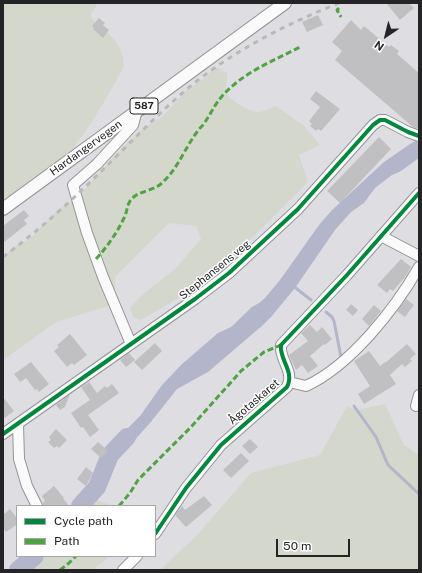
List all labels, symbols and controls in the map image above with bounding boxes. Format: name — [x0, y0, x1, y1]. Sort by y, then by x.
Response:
north arrow — [366, 16, 406, 56]
text: N — [372, 38, 386, 53]
road number: 587 — [130, 98, 158, 114]
street label: Hardangervegen — [47, 117, 125, 179]
street label: Stephansens veg — [177, 237, 253, 303]
street label: Ågotaskaret — [226, 376, 282, 428]
legend — [16, 505, 156, 557]
text: Cycle path — [54, 514, 113, 528]
scale bar — [278, 531, 352, 557]
text: Path — [54, 534, 80, 548]
text: 50 m — [283, 539, 311, 553]

